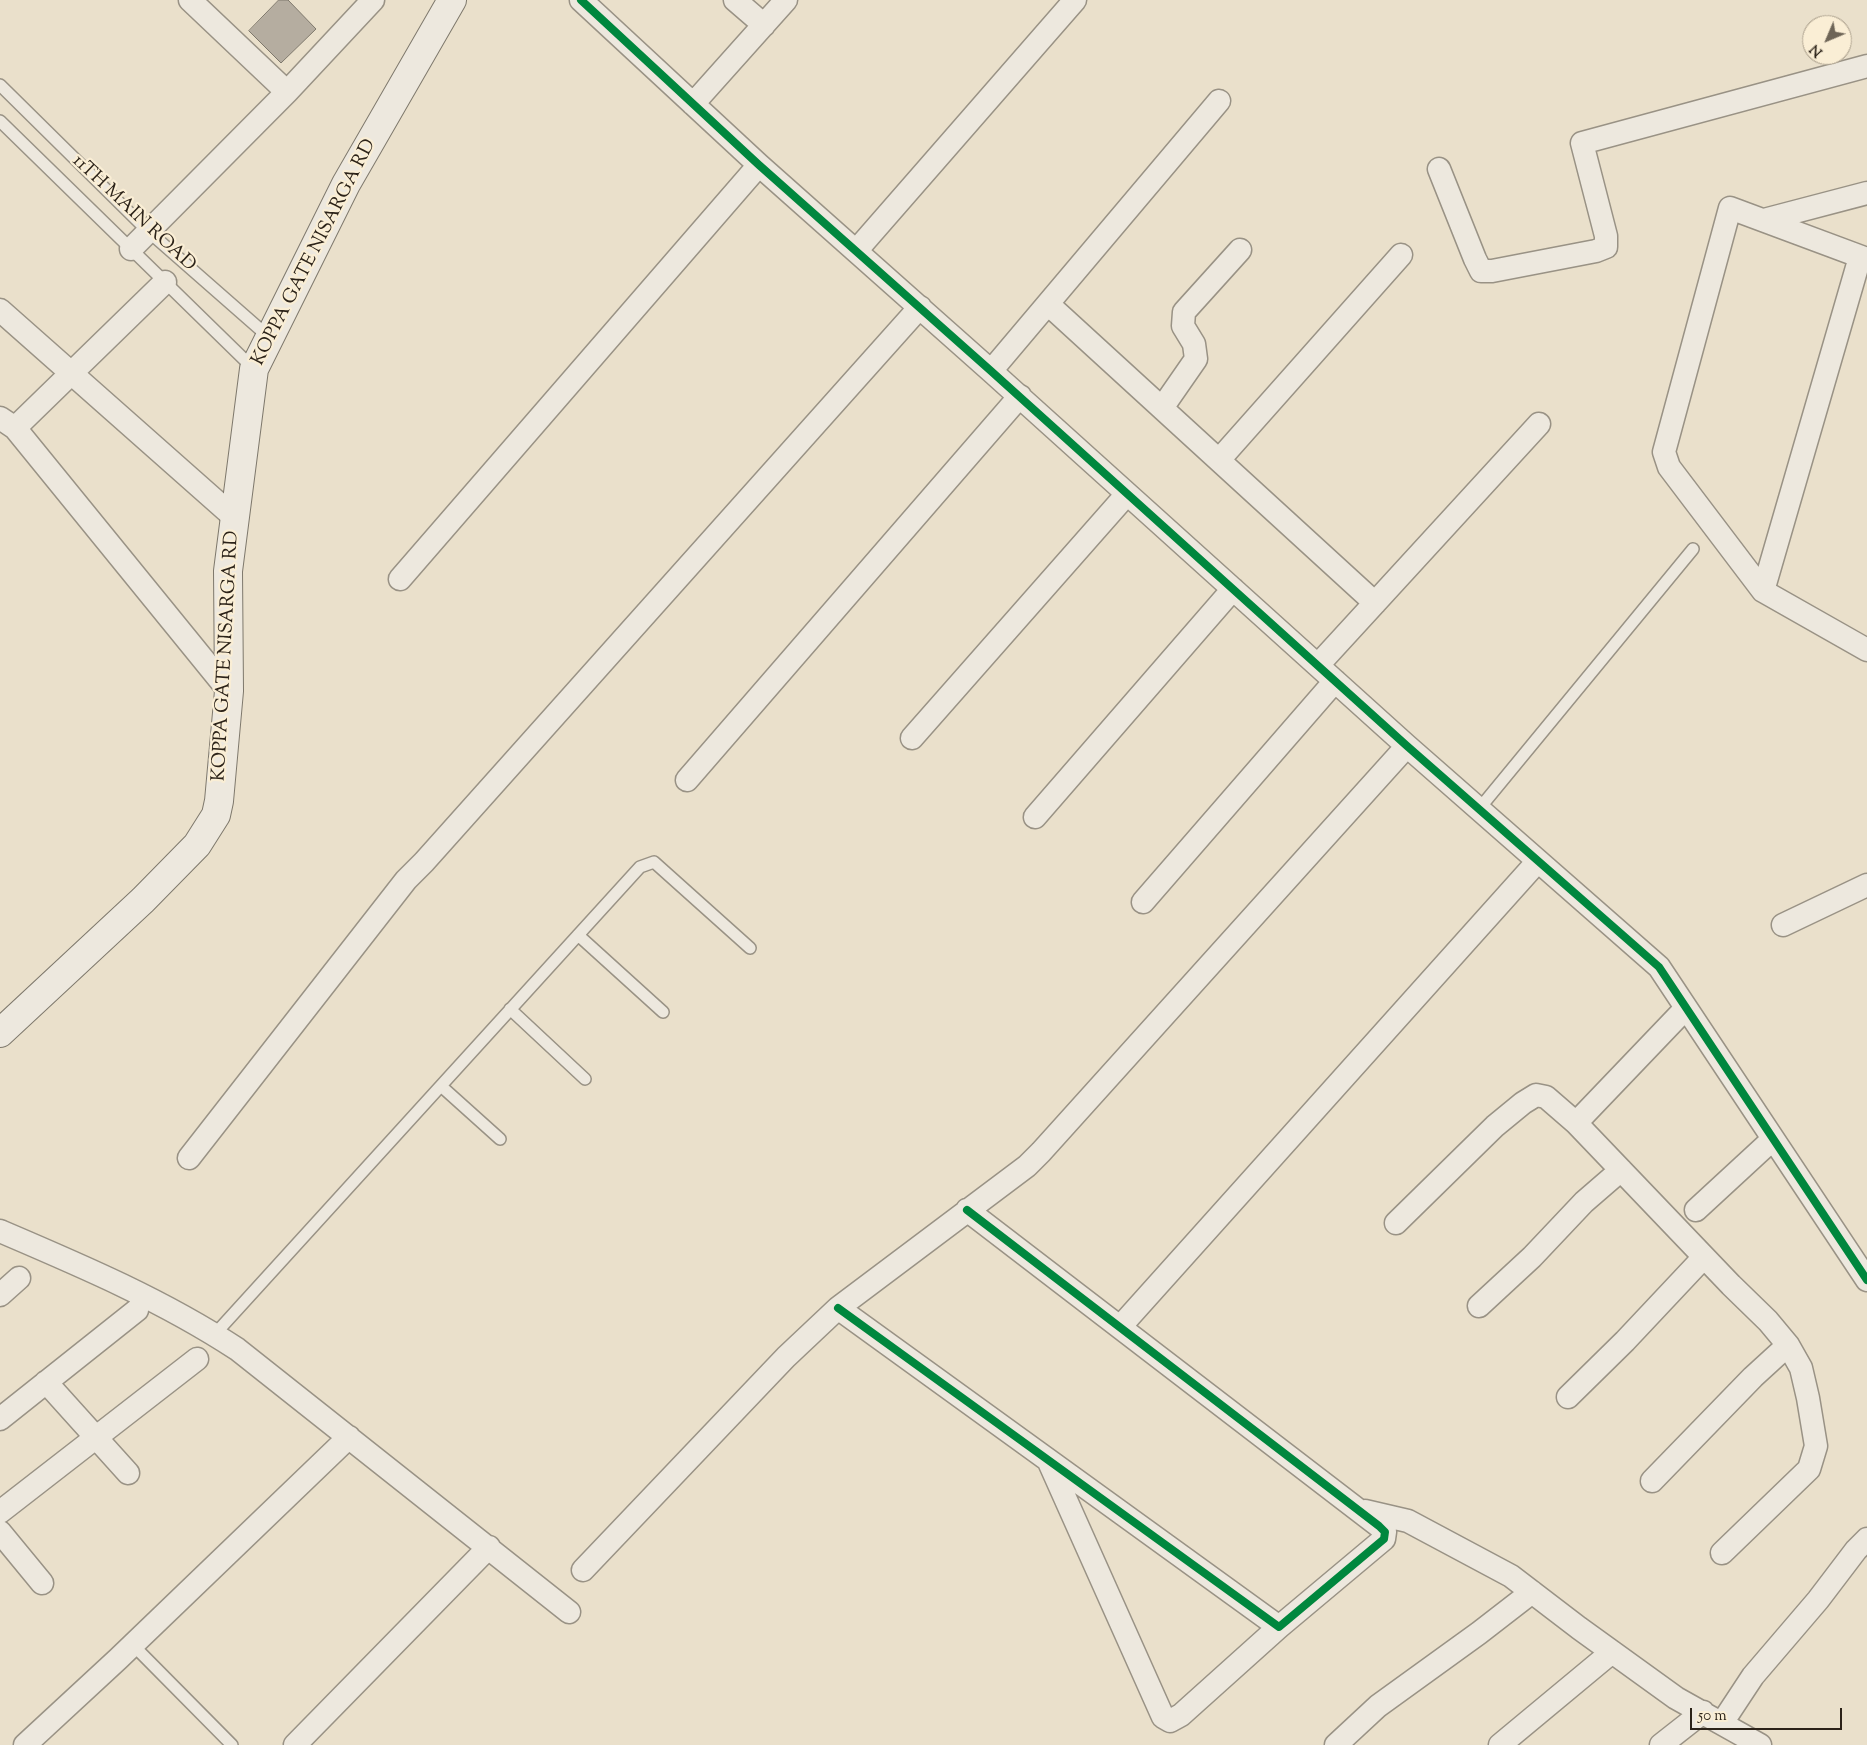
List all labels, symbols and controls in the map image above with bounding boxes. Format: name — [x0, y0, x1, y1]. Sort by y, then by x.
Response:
north arrow — [1802, 15, 1852, 65]
text: N — [1806, 39, 1828, 61]
street label: KOPPA GATE NISARGA RD — [248, 136, 382, 370]
street label: 11TH MAIN ROAD — [66, 151, 200, 277]
street label: KOPPA GATE NISARGA RD — [209, 530, 245, 782]
scale bar — [1692, 1698, 1844, 1730]
text: 50 m — [1698, 1706, 1727, 1727]

